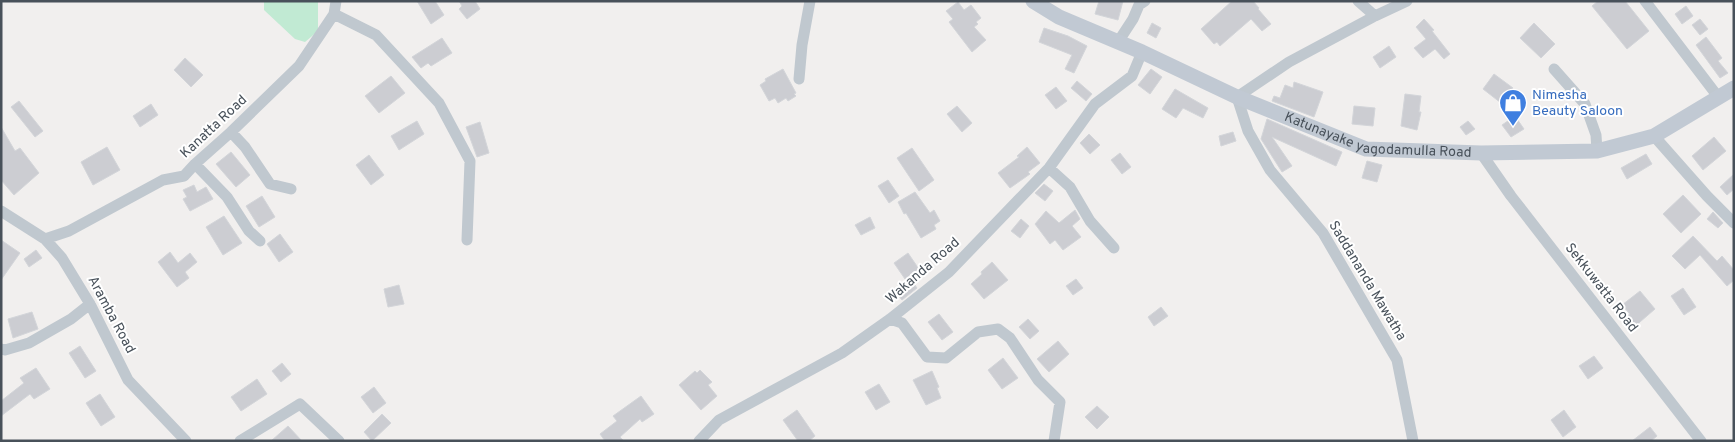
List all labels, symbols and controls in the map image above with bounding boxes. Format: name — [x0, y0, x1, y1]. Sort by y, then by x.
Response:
place label: Nimesha Beauty Saloon — [1532, 87, 1623, 120]
shop icon: Nimesha Beauty Saloon — [1498, 88, 1528, 127]
street label: Kanatta Road — [177, 92, 251, 162]
street label: Katunayake yagodamulla Road — [1282, 108, 1472, 161]
street label: Saddananda Mawatha — [1324, 218, 1410, 344]
street label: Wakanda Road — [883, 234, 963, 308]
street label: Sekkuwatta Road — [1561, 240, 1641, 336]
street label: Aramba Road — [83, 273, 139, 357]

